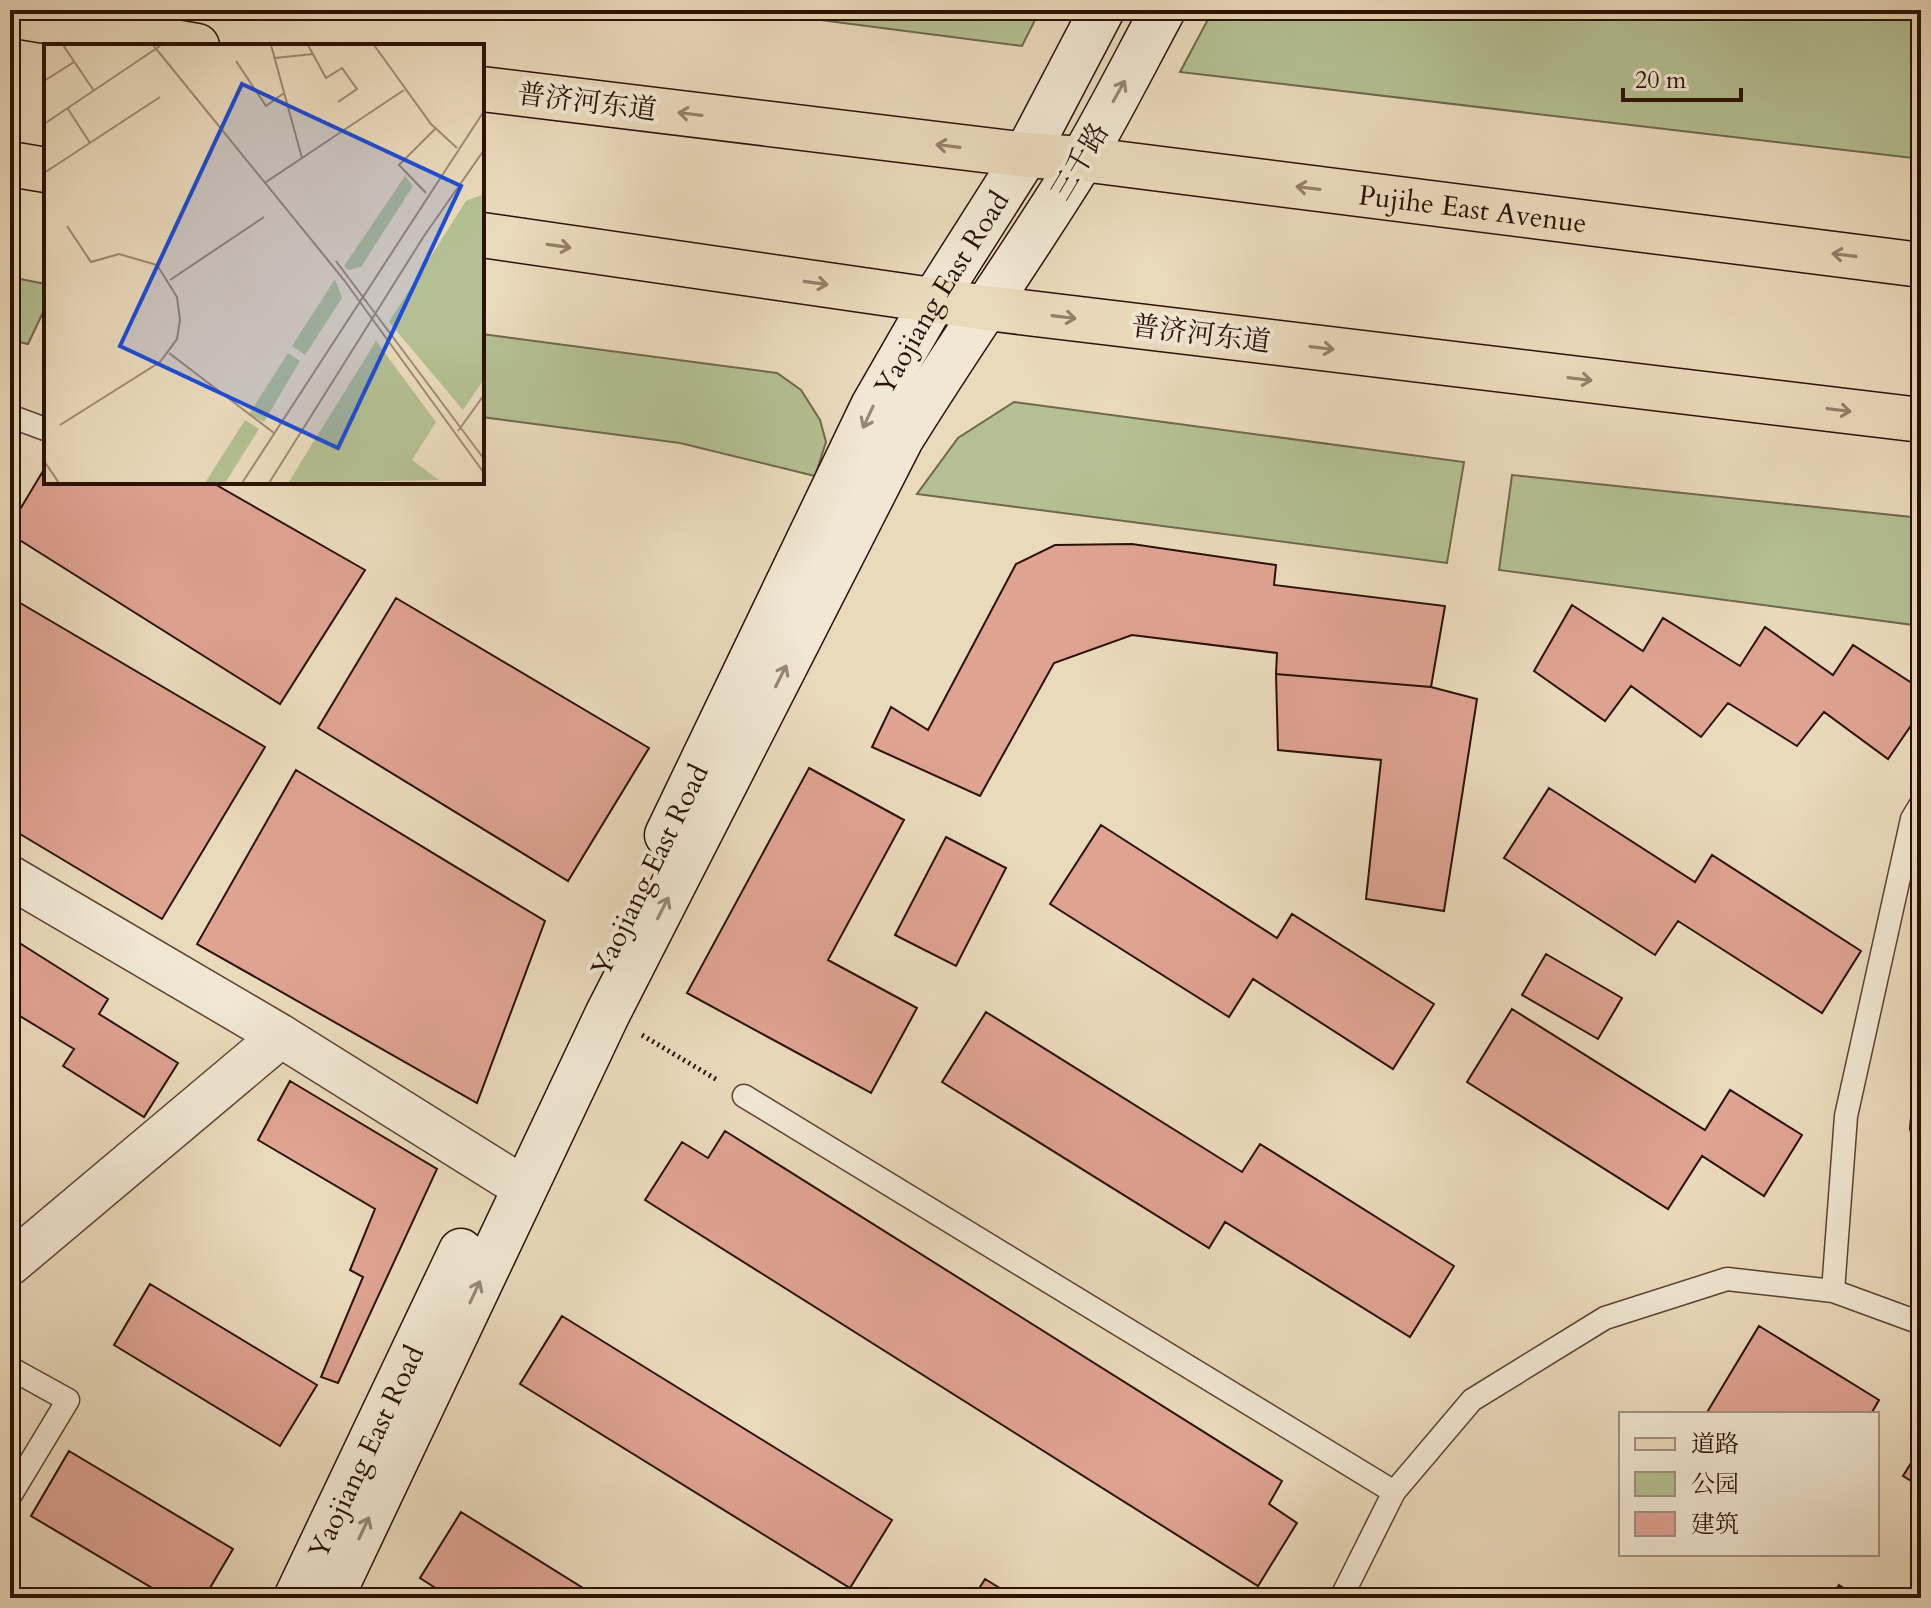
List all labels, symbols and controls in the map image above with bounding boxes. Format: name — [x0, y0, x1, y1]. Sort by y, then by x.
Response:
inset map — [44, 44, 484, 484]
scale bar — [1623, 52, 1741, 102]
text: 20 m — [1635, 64, 1687, 97]
street label: 普济河东道 — [515, 75, 659, 129]
one-way arrow — [1111, 80, 1127, 103]
one-way arrow — [677, 106, 704, 121]
street label: 三千路 — [1042, 116, 1118, 207]
one-way arrow — [935, 138, 962, 153]
street label: Pujihe East Avenue — [1357, 176, 1589, 243]
one-way arrow — [1295, 180, 1322, 195]
street label: Yaojiang East Road — [865, 184, 1018, 402]
one-way arrow — [546, 239, 571, 254]
one-way arrow — [1831, 247, 1857, 262]
one-way arrow — [803, 276, 829, 291]
street label: 普济河东道 — [1129, 307, 1273, 361]
one-way arrow — [1051, 310, 1076, 325]
one-way arrow — [1309, 341, 1334, 356]
one-way arrow — [1567, 372, 1593, 387]
one-way arrow — [1825, 403, 1851, 418]
one-way arrow — [860, 405, 875, 429]
one-way arrow — [773, 665, 789, 688]
street label: Yaojiang East Road — [582, 758, 718, 983]
one-way arrow — [655, 896, 671, 920]
one-way arrow — [468, 1281, 483, 1305]
street label: Yaojiang East Road — [300, 1339, 433, 1565]
legend — [1619, 1412, 1879, 1556]
text: 道路 — [1691, 1428, 1739, 1461]
text: 公园 — [1691, 1468, 1739, 1501]
text: 建筑 — [1691, 1508, 1739, 1541]
one-way arrow — [357, 1516, 372, 1540]

